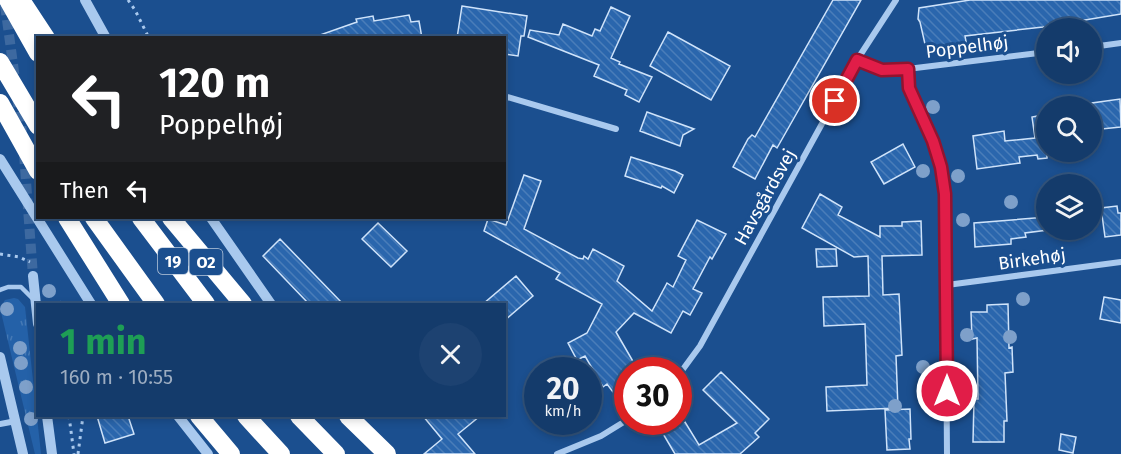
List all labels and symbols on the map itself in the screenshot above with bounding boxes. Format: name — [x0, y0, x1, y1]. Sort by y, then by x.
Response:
street label: Poppelhøj — [924, 31, 1010, 63]
pin — [809, 75, 860, 126]
street label: Havsgårdsvej — [730, 145, 800, 249]
street label: Birkehøj — [997, 243, 1067, 275]
road number: 19 — [158, 248, 188, 274]
road number: O2 — [190, 249, 222, 275]
speed limit sign: 30 — [614, 357, 692, 435]
position arrow — [915, 359, 979, 423]

